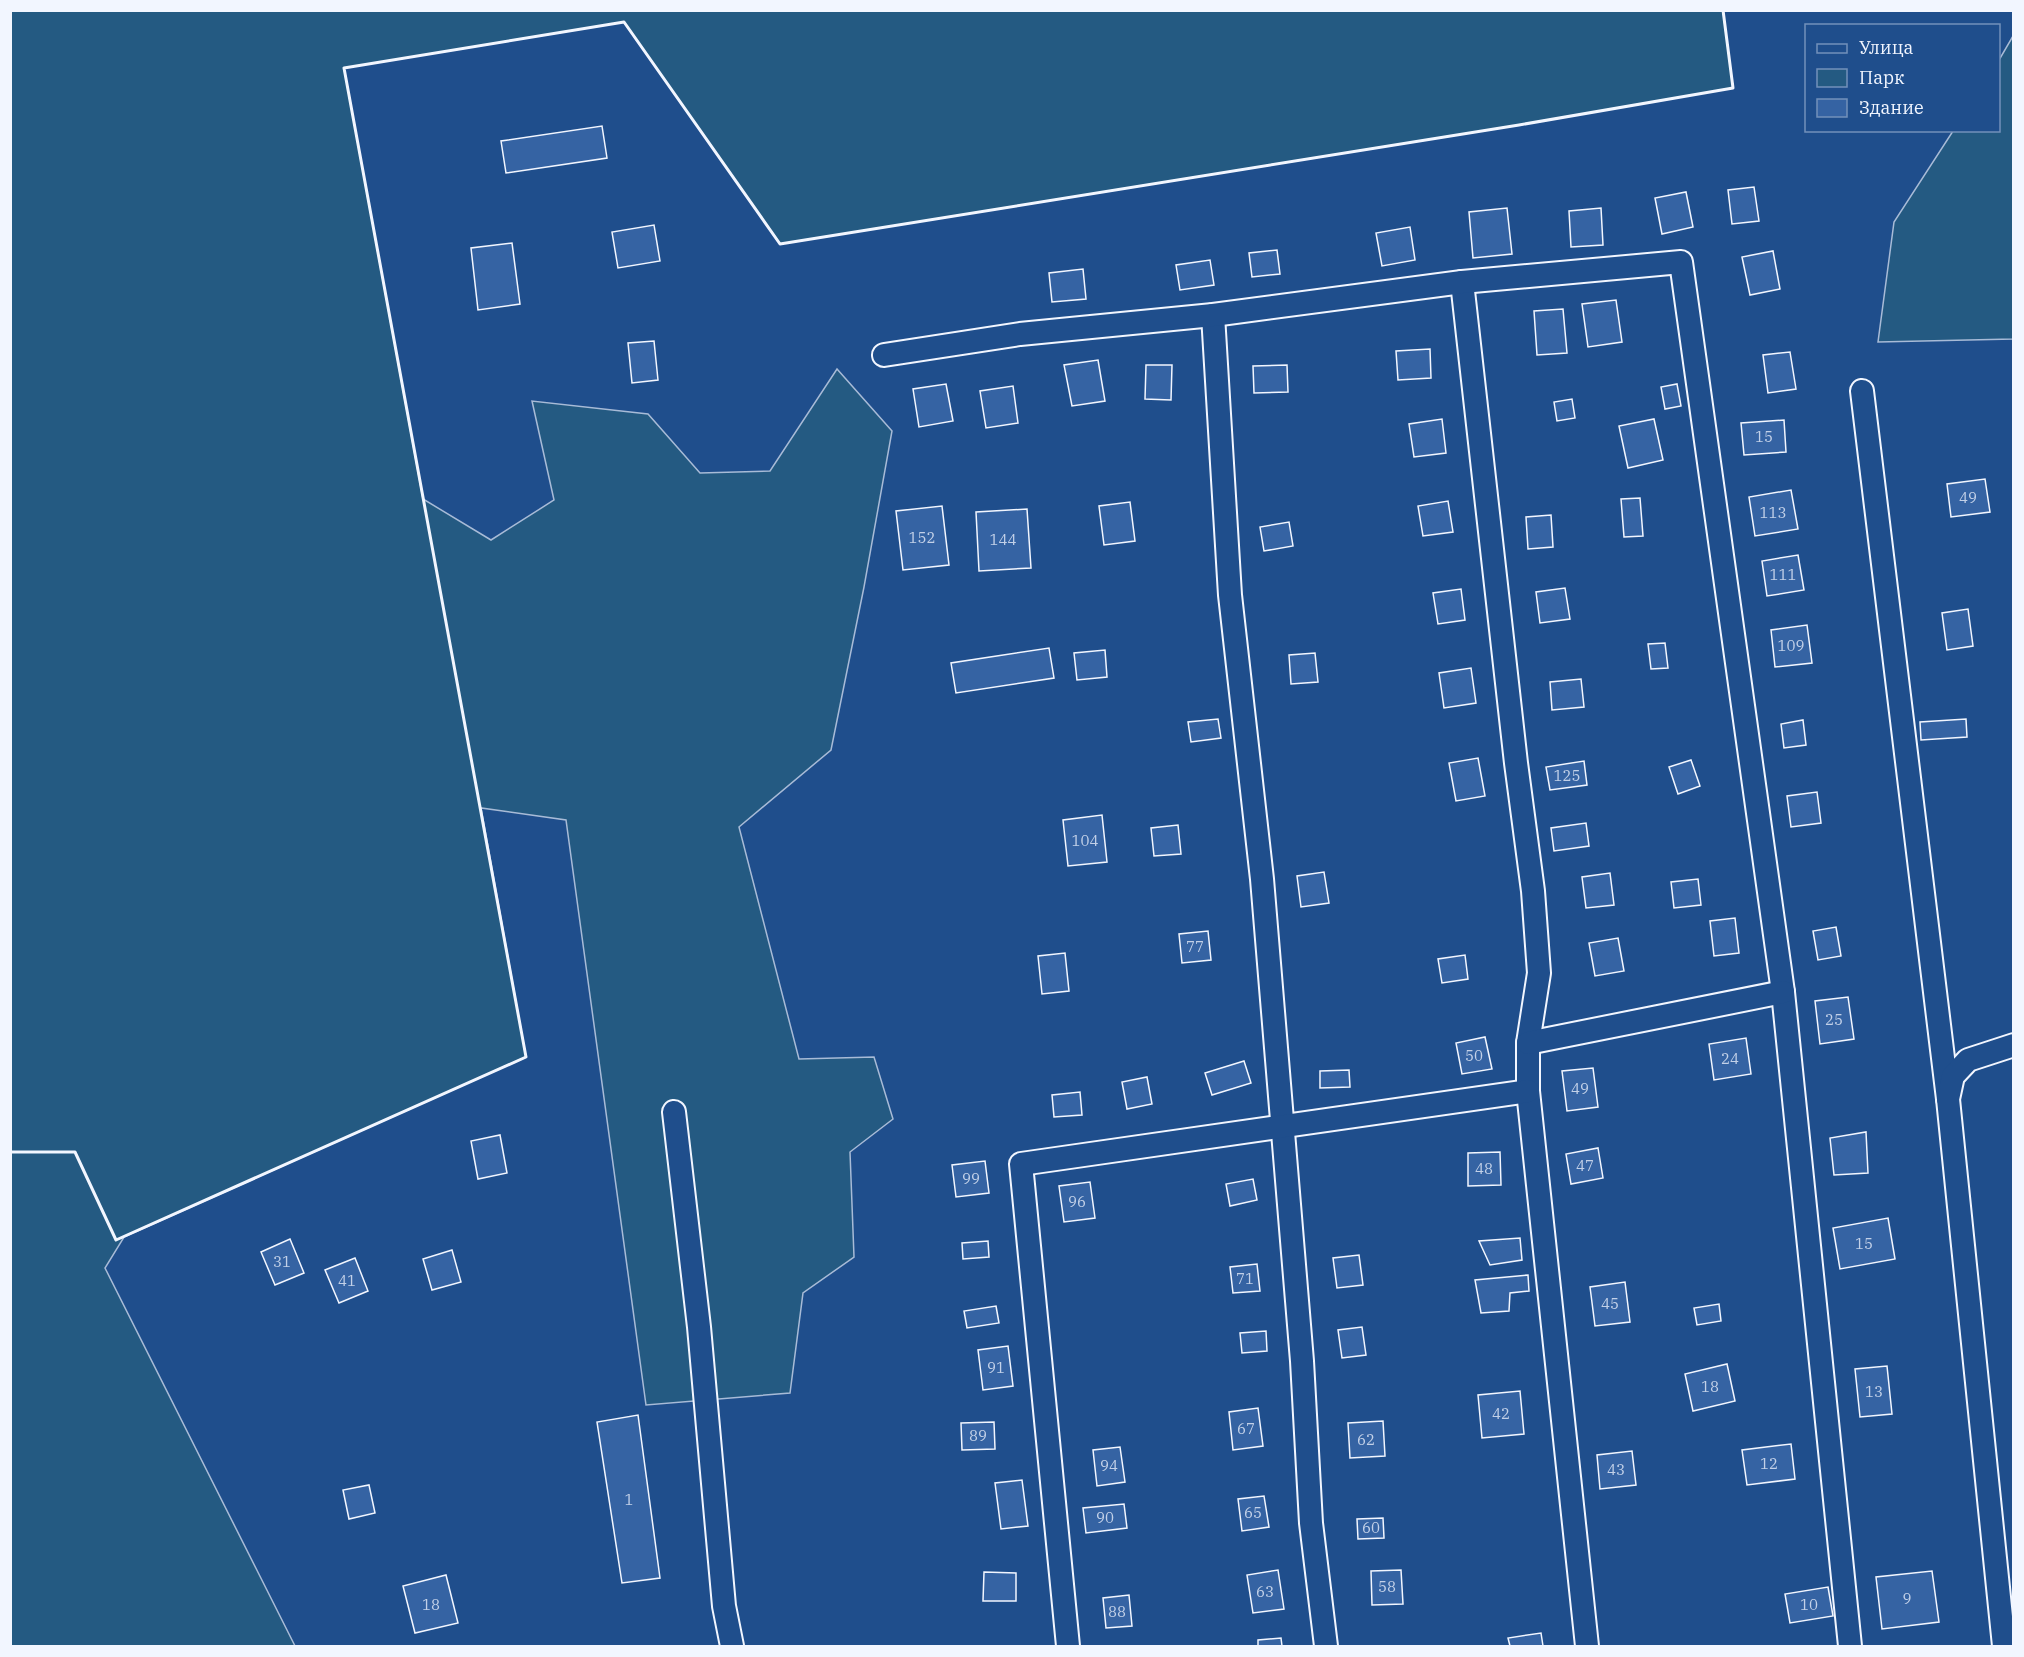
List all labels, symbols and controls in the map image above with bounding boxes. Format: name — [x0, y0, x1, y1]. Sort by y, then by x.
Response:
legend — [1805, 24, 2000, 132]
text: Улица — [1859, 36, 1914, 59]
text: Парк — [1859, 66, 1905, 89]
text: Здание — [1859, 96, 1924, 119]
house number: 15 — [1755, 427, 1773, 446]
house number: 49 — [1959, 488, 1977, 507]
house number: 113 — [1759, 503, 1787, 522]
house number: 152 — [908, 528, 936, 547]
house number: 144 — [989, 530, 1017, 549]
house number: 111 — [1769, 565, 1797, 584]
house number: 109 — [1777, 636, 1805, 655]
house number: 125 — [1553, 766, 1581, 785]
house number: 104 — [1071, 831, 1099, 850]
house number: 77 — [1186, 937, 1204, 956]
house number: 25 — [1825, 1010, 1843, 1029]
house number: 50 — [1465, 1046, 1483, 1065]
house number: 24 — [1721, 1049, 1739, 1068]
house number: 49 — [1571, 1079, 1589, 1098]
house number: 47 — [1576, 1156, 1594, 1175]
house number: 48 — [1475, 1159, 1493, 1178]
house number: 99 — [962, 1169, 980, 1188]
house number: 96 — [1068, 1192, 1086, 1211]
house number: 15 — [1855, 1234, 1873, 1253]
house number: 31 — [273, 1252, 291, 1271]
house number: 71 — [1236, 1269, 1254, 1288]
house number: 41 — [338, 1271, 356, 1290]
house number: 45 — [1601, 1294, 1619, 1313]
house number: 91 — [987, 1358, 1005, 1377]
house number: 18 — [1701, 1377, 1719, 1396]
house number: 13 — [1865, 1382, 1883, 1401]
house number: 42 — [1492, 1404, 1510, 1423]
house number: 67 — [1237, 1419, 1255, 1438]
house number: 89 — [969, 1426, 987, 1445]
house number: 62 — [1357, 1430, 1375, 1449]
house number: 12 — [1760, 1454, 1778, 1473]
house number: 94 — [1100, 1456, 1118, 1475]
house number: 43 — [1607, 1460, 1625, 1479]
house number: 1 — [624, 1490, 634, 1509]
house number: 65 — [1244, 1503, 1262, 1522]
house number: 90 — [1096, 1508, 1114, 1527]
house number: 60 — [1362, 1518, 1380, 1537]
house number: 58 — [1378, 1577, 1396, 1596]
house number: 63 — [1256, 1582, 1274, 1601]
house number: 9 — [1902, 1589, 1912, 1608]
house number: 18 — [422, 1595, 440, 1614]
house number: 10 — [1800, 1595, 1818, 1614]
house number: 88 — [1108, 1602, 1126, 1621]

